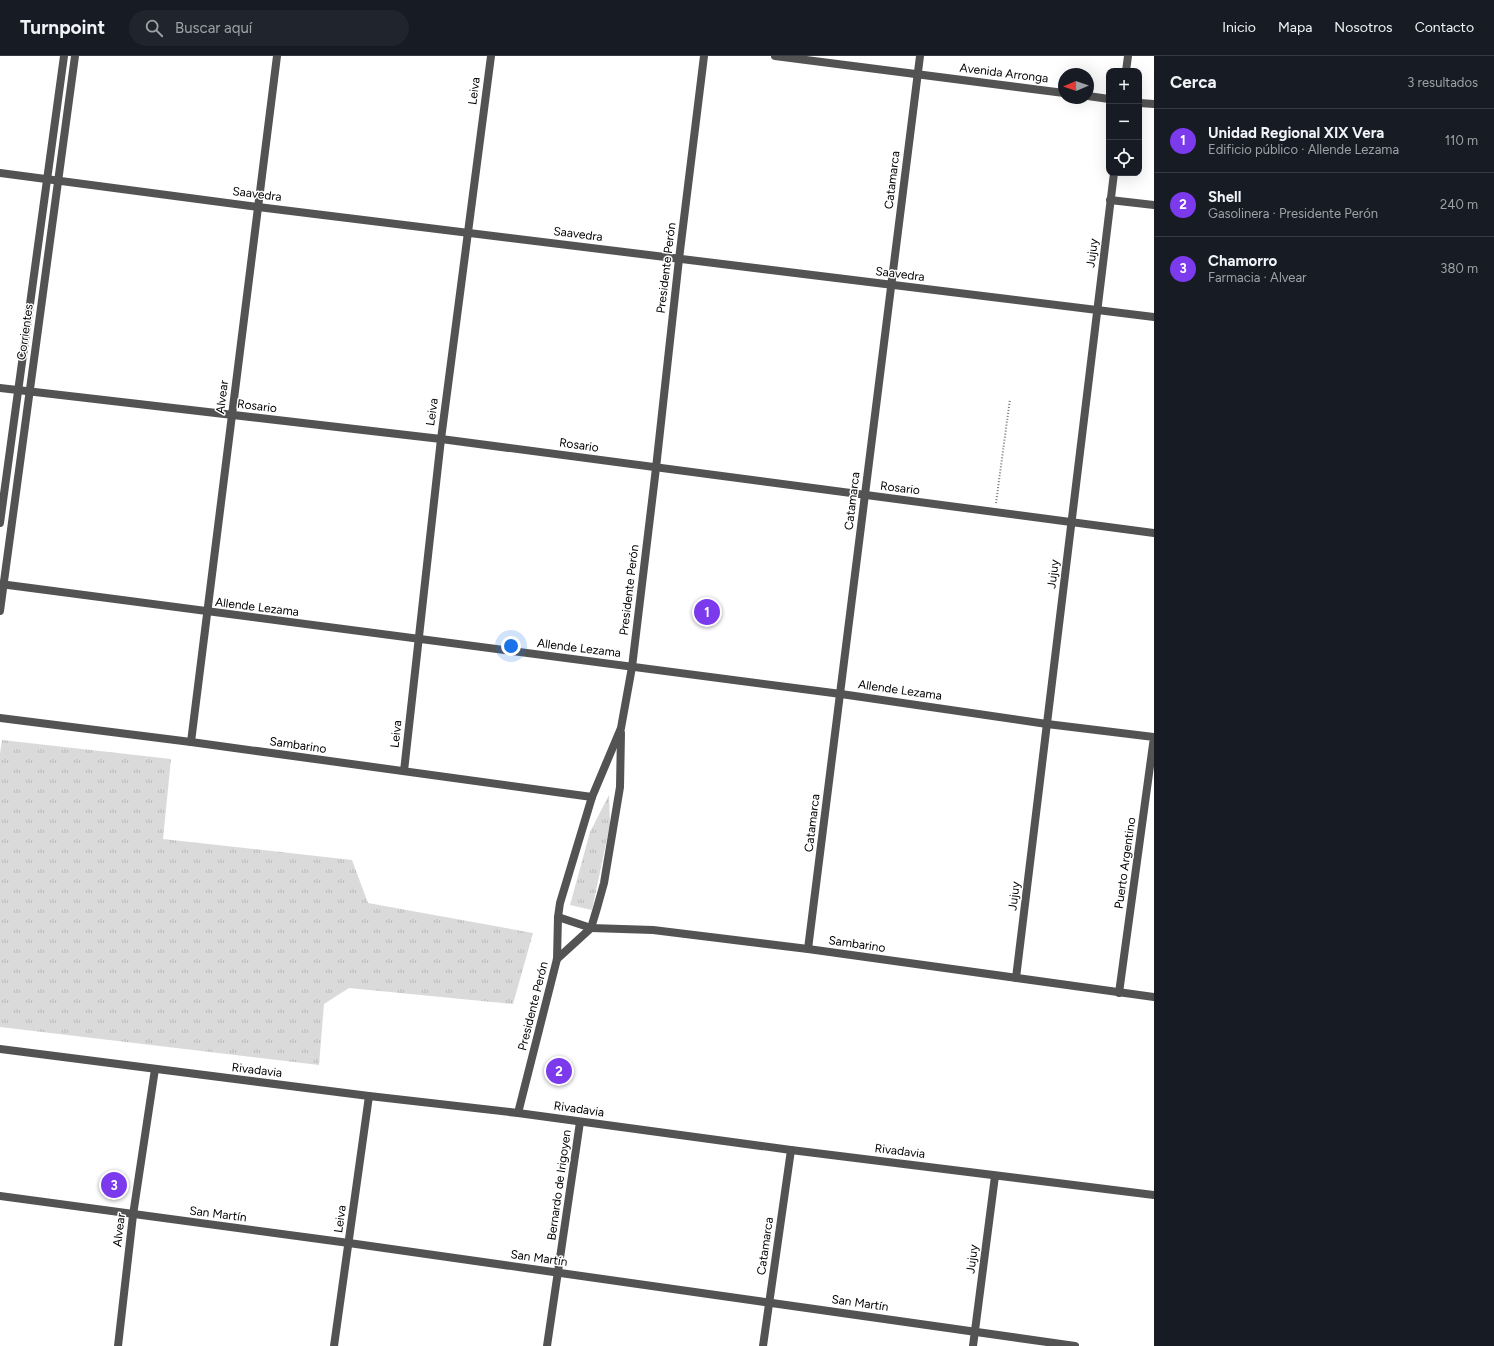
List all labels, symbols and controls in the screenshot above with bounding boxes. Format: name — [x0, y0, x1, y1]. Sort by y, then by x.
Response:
search box — [129, 10, 409, 46]
text: Turnpoint — [20, 16, 105, 39]
icon: search — [143, 17, 165, 39]
text: Buscar aquí — [175, 19, 252, 37]
text: Inicio — [1222, 19, 1256, 36]
text: Mapa — [1278, 19, 1312, 36]
text: Nosotros — [1334, 19, 1393, 36]
text: Contacto — [1415, 19, 1474, 36]
street label: Avenida Arronga — [959, 61, 1049, 85]
north arrow — [1058, 68, 1094, 104]
map controls — [1106, 68, 1142, 176]
button: + — [1106, 68, 1142, 104]
text: Cerca — [1170, 72, 1217, 92]
text: 3 resultados — [1407, 75, 1478, 90]
street label: Leiva — [465, 76, 483, 106]
button: − — [1106, 104, 1142, 140]
text: Unidad Regional XIX Vera — [1208, 124, 1384, 142]
text: 1 — [1180, 133, 1186, 148]
text: 110 m — [1445, 133, 1478, 148]
button: locate — [1106, 140, 1142, 176]
text: Edificio público · Allende Lezama — [1208, 142, 1399, 157]
street label: Catamarca — [881, 150, 903, 210]
street label: Saavedra — [232, 184, 282, 204]
text: Shell — [1208, 188, 1241, 206]
text: 2 — [1179, 197, 1187, 212]
text: 240 m — [1440, 197, 1478, 212]
text: Gasolinera · Presidente Perón — [1208, 206, 1378, 221]
street label: Presidente Perón — [653, 222, 679, 314]
street label: Saavedra — [553, 224, 603, 244]
street label: Jujuy — [1083, 237, 1101, 268]
text: Chamorro — [1208, 252, 1277, 270]
text: 3 — [1179, 261, 1187, 276]
text: 380 m — [1440, 261, 1478, 276]
street label: Saavedra — [875, 264, 925, 284]
text: Farmacia · Alvear — [1208, 270, 1307, 285]
street label: Corrientes — [14, 303, 36, 361]
street label: Alvear — [213, 379, 231, 415]
street label: Rosario — [236, 397, 278, 415]
street label: Leiva — [423, 397, 441, 427]
street label: Rosario — [558, 435, 600, 455]
street label: Catamarca — [841, 471, 863, 531]
street label: Rosario — [879, 479, 921, 497]
street label: Presidente Perón — [616, 544, 642, 636]
street label: Jujuy — [1044, 558, 1062, 589]
street label: Allende Lezama — [214, 595, 300, 619]
pin: 1 — [694, 597, 720, 627]
your location — [501, 636, 521, 656]
street label: Allende Lezama — [536, 636, 622, 660]
street label: Allende Lezama — [857, 677, 943, 703]
street label: Leiva — [388, 719, 404, 749]
street label: Sambarino — [269, 734, 327, 756]
street label: Catamarca — [801, 793, 823, 853]
street label: Puerto Argentino — [1112, 816, 1138, 910]
street label: Jujuy — [1005, 880, 1023, 911]
street label: Sambarino — [828, 933, 886, 955]
street label: Presidente Perón — [515, 960, 551, 1052]
pin: 2 — [546, 1056, 572, 1086]
street label: Rivadavia — [231, 1060, 283, 1080]
street label: Rivadavia — [553, 1099, 605, 1119]
street label: Bernardo de Irigoyen — [544, 1128, 574, 1241]
street label: Rivadavia — [874, 1141, 926, 1161]
pin: 3 — [101, 1170, 127, 1200]
street label: San Martín — [189, 1204, 248, 1224]
street label: Leiva — [331, 1204, 349, 1234]
street label: Alvear — [110, 1212, 128, 1248]
street label: Catamarca — [754, 1216, 776, 1276]
street label: Jujuy — [963, 1243, 981, 1274]
street label: San Martín — [510, 1247, 569, 1269]
street label: San Martín — [831, 1292, 890, 1314]

